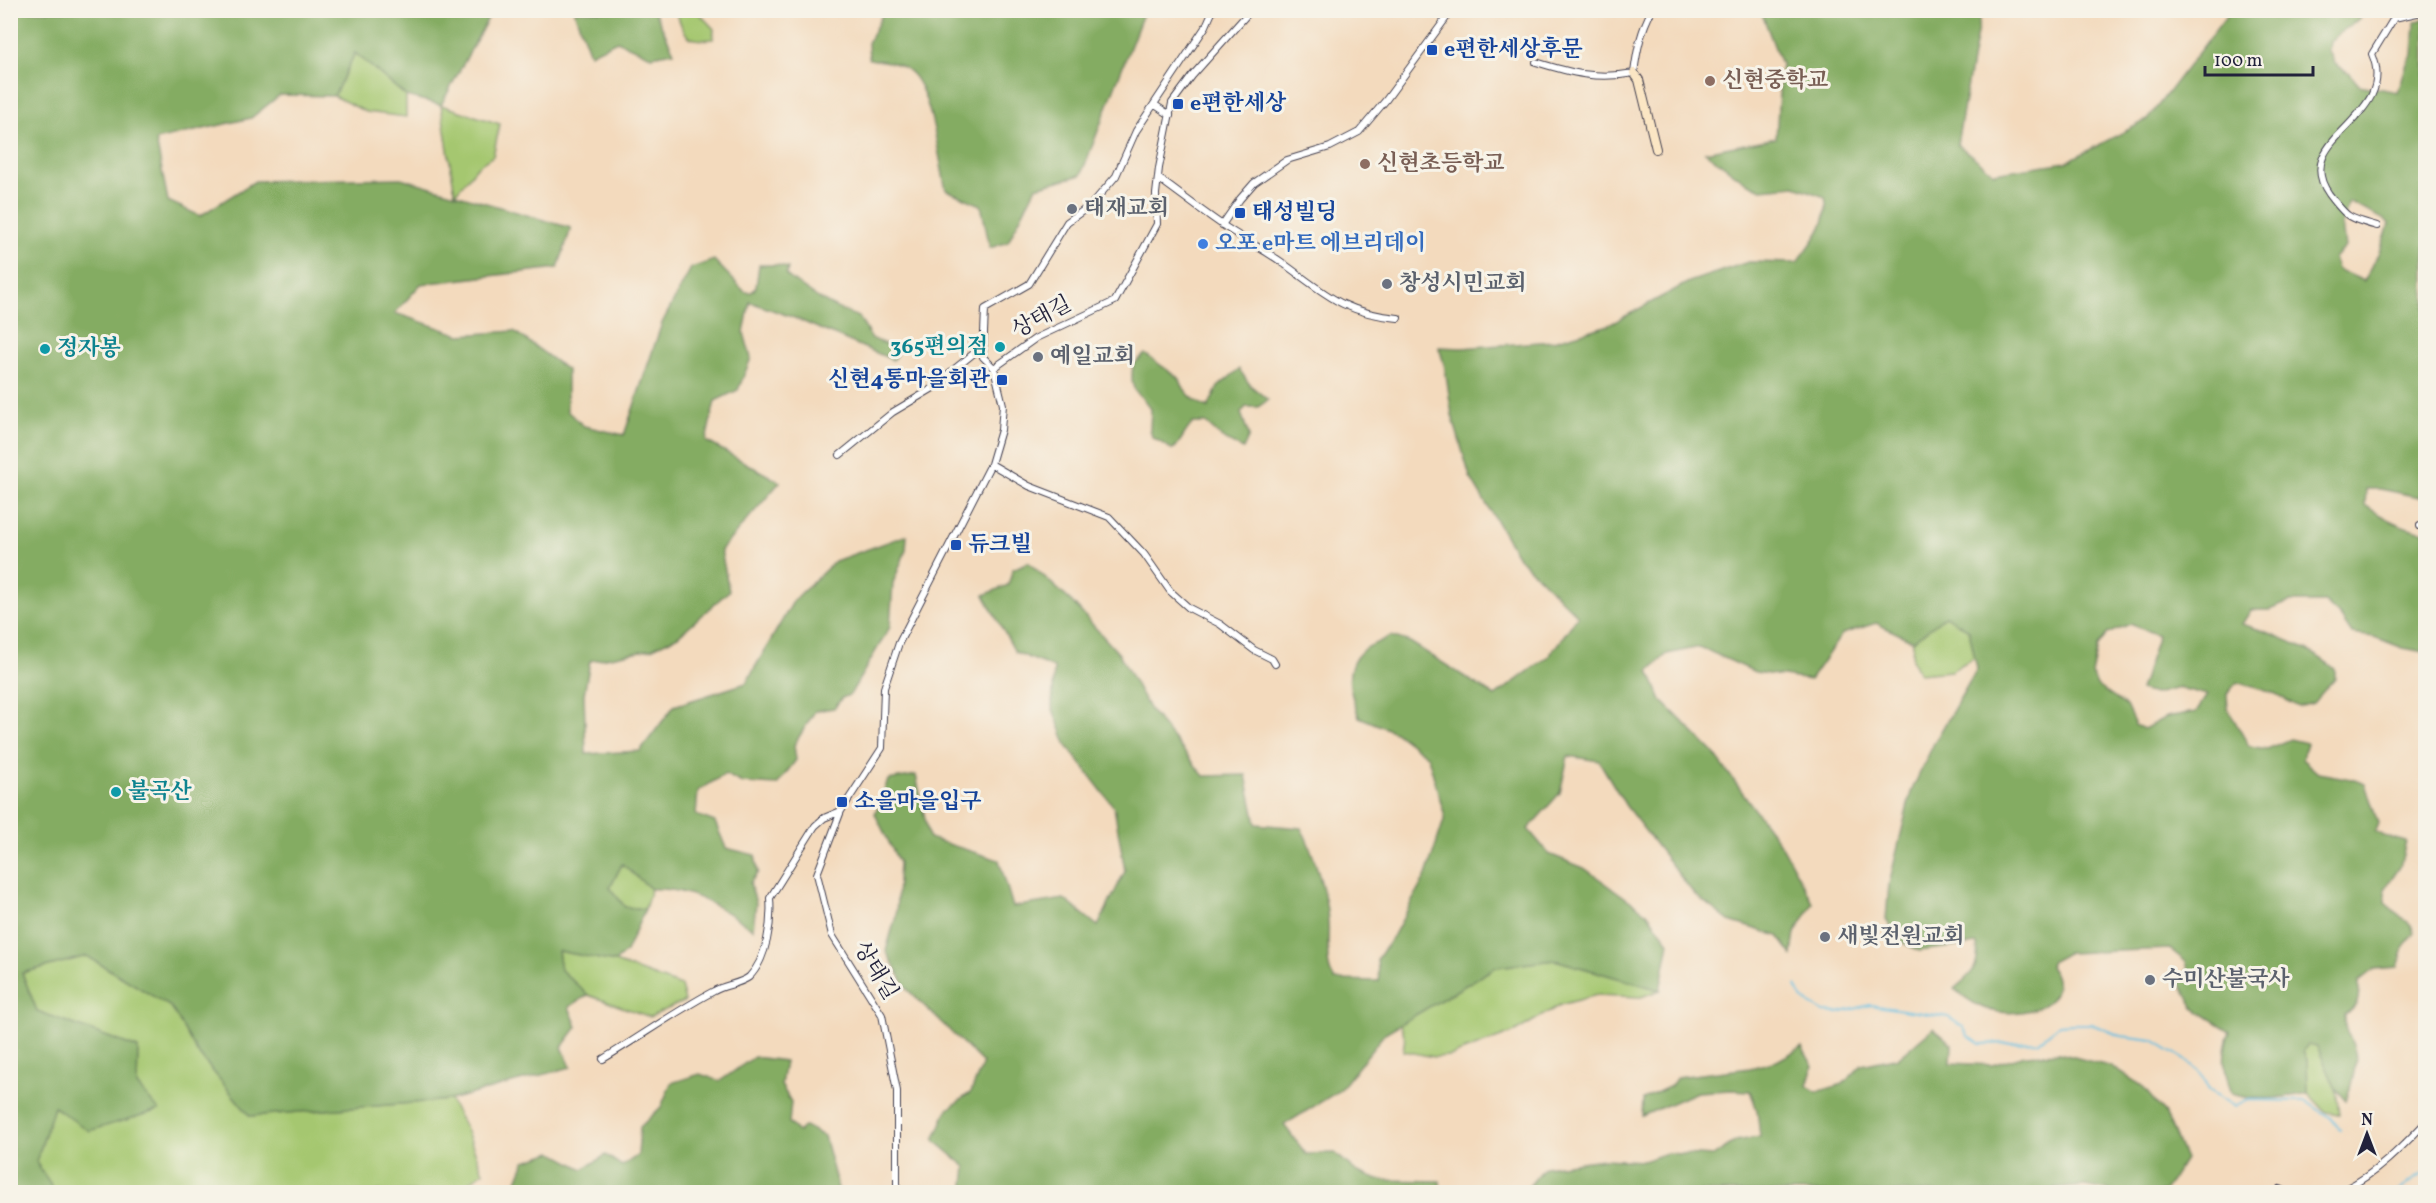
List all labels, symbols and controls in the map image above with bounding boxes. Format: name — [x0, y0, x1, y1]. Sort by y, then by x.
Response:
place label: e편한세상후문 — [1444, 35, 1583, 66]
scale bar — [2205, 39, 2313, 77]
marker: e편한세상후문 — [1425, 43, 1439, 57]
text: 100 m — [2214, 49, 2263, 74]
place label: 신현중학교 — [1722, 66, 1828, 97]
marker: 신현중학교 — [1703, 74, 1717, 88]
place label: e편한세상 — [1190, 89, 1287, 120]
marker: e편한세상 — [1171, 97, 1185, 111]
place label: 신현초등학교 — [1377, 149, 1505, 180]
marker: 신현초등학교 — [1358, 157, 1372, 171]
place label: 태재교회 — [1084, 194, 1169, 225]
place label: 태성빌딩 — [1252, 198, 1337, 229]
marker: 태재교회 — [1065, 202, 1079, 216]
marker: 태성빌딩 — [1233, 206, 1247, 220]
place label: 오포 e마트 에브리데이 — [1215, 229, 1426, 260]
marker: 오포 e마트 에브리데이 — [1196, 237, 1210, 251]
place label: 창성시민교회 — [1399, 269, 1527, 300]
marker: 창성시민교회 — [1380, 277, 1394, 291]
street label: 상태길 — [1007, 289, 1077, 347]
place label: 365편의점 — [890, 332, 988, 363]
place label: 정자봉 — [57, 334, 121, 365]
marker: 365편의점 — [993, 340, 1007, 354]
marker: 정자봉 — [38, 342, 52, 356]
place label: 예일교회 — [1050, 342, 1135, 373]
marker: 예일교회 — [1031, 350, 1045, 364]
place label: 신현4통마을회관 — [828, 365, 991, 396]
marker: 신현4통마을회관 — [995, 373, 1009, 387]
place label: 듀크빌 — [968, 530, 1032, 561]
marker: 듀크빌 — [949, 538, 963, 552]
place label: 불곡산 — [128, 777, 193, 808]
marker: 불곡산 — [109, 785, 123, 799]
place label: 소을마을입구 — [854, 787, 982, 818]
marker: 소을마을입구 — [835, 795, 849, 809]
place label: 새빛전원교회 — [1837, 922, 1965, 953]
marker: 새빛전원교회 — [1818, 930, 1832, 944]
street label: 상태길 — [845, 936, 905, 1006]
place label: 수미산불국사 — [2162, 965, 2290, 996]
marker: 수미산불국사 — [2143, 973, 2157, 987]
north arrow — [2337, 1104, 2397, 1164]
text: N — [2361, 1110, 2373, 1132]

